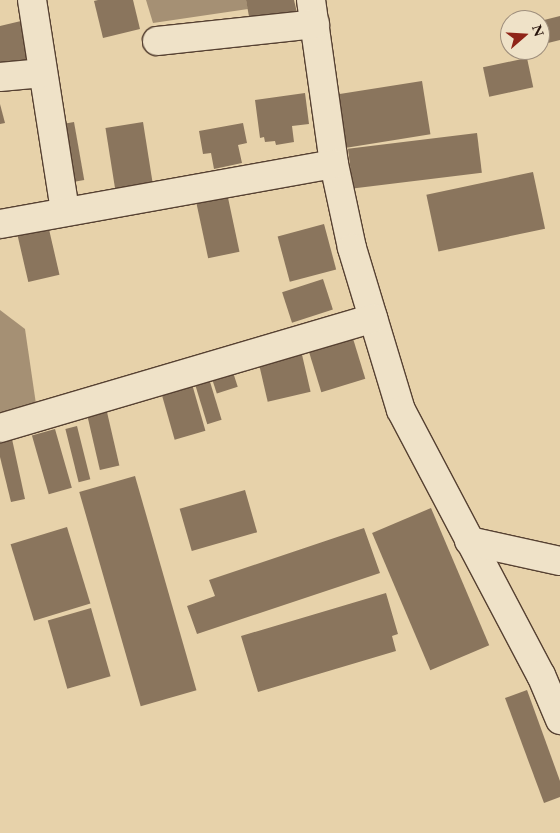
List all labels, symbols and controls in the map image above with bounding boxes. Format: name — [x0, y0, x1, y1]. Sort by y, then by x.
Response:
north arrow — [500, 10, 550, 60]
text: N — [528, 22, 549, 39]

